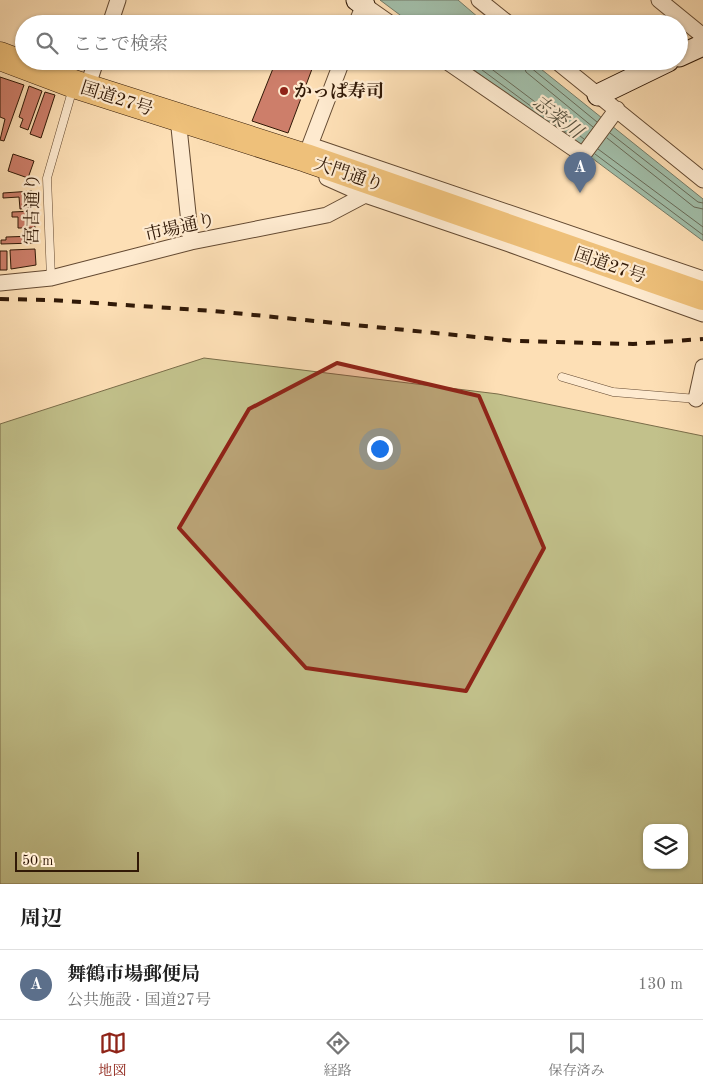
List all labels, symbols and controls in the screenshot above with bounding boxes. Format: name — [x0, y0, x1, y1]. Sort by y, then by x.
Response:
search box — [15, 15, 688, 70]
icon: search — [33, 29, 61, 57]
text: ここで検索 — [73, 36, 168, 55]
street label: 国道27号 — [78, 77, 156, 119]
place label: かっぱ寿司 — [294, 81, 384, 101]
marker: かっぱ寿司 — [278, 85, 290, 97]
water label: 志楽川 — [528, 91, 588, 144]
pin: A — [564, 152, 596, 193]
street label: 大門通り — [312, 153, 386, 195]
street label: 宮古通り — [21, 173, 43, 245]
street label: 市場通り — [143, 209, 217, 245]
street label: 国道27号 — [571, 243, 649, 287]
your location — [367, 436, 393, 462]
map controls — [643, 824, 688, 869]
button: layers — [643, 824, 688, 869]
scale bar — [15, 849, 139, 872]
text: 50 m — [22, 854, 53, 868]
text: 周辺 — [20, 909, 62, 930]
text: 舞鶴市場郵便局 — [67, 966, 200, 985]
text: A — [30, 977, 42, 993]
text: 130 m — [638, 977, 683, 993]
text: 公共施設 · 国道27号 — [67, 993, 211, 1009]
tab: 地図 — [99, 1029, 127, 1080]
tab: 経路 — [324, 1029, 352, 1080]
tab: 保存済み — [549, 1029, 605, 1080]

